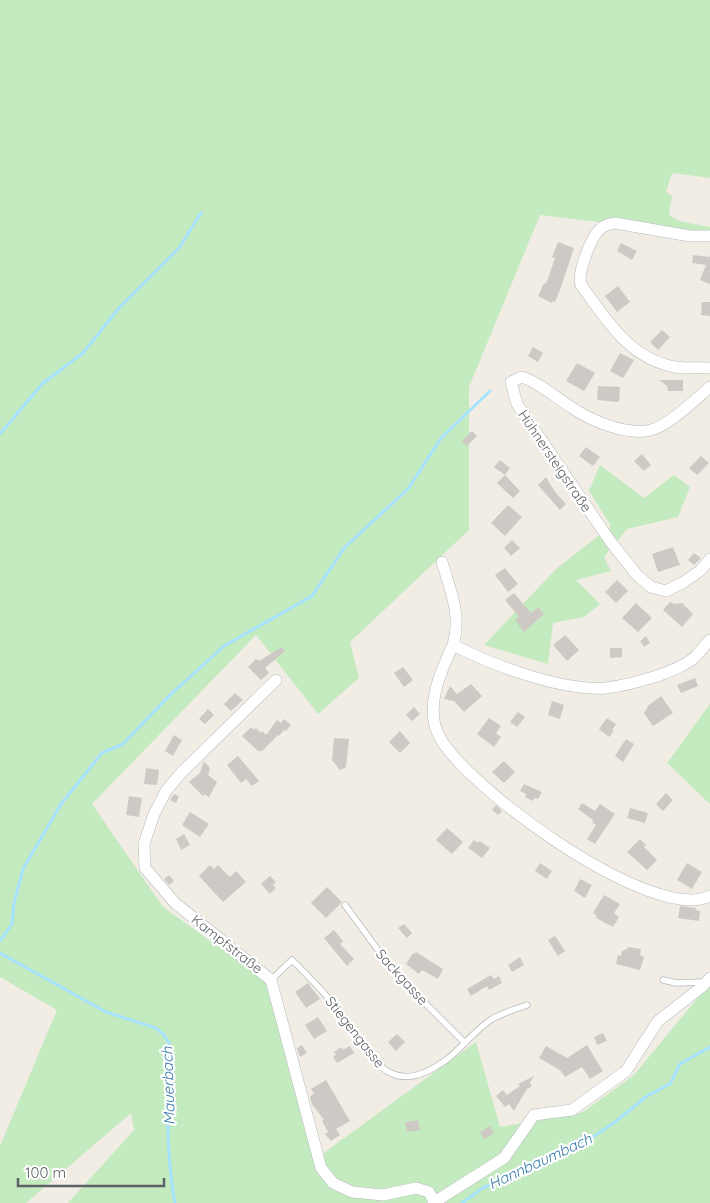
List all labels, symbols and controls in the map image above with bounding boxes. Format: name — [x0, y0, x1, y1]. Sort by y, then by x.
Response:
street label: Hühnersteigstraße — [514, 406, 596, 516]
street label: Kampfstraße — [188, 911, 266, 978]
street label: Sackgasse — [372, 945, 432, 1009]
street label: Stiegengasse — [321, 993, 389, 1072]
water label: Mauerbach — [157, 1046, 179, 1126]
water label: Hannbaumbach — [485, 1129, 595, 1193]
scale bar — [18, 1156, 164, 1188]
text: 100 m — [25, 1163, 66, 1182]

